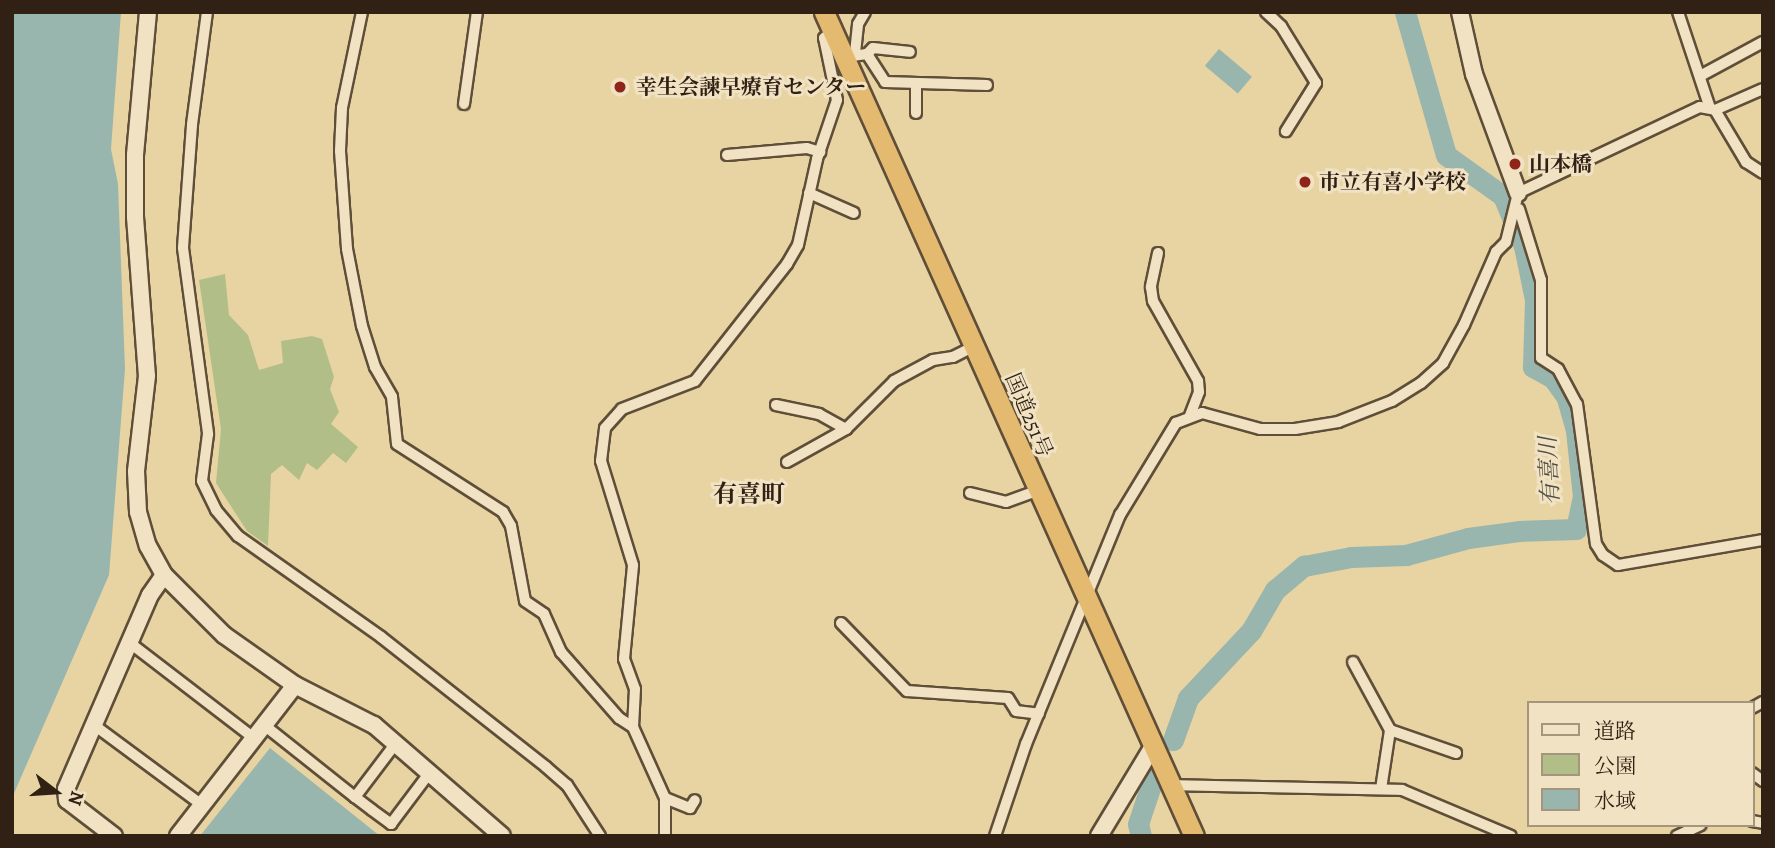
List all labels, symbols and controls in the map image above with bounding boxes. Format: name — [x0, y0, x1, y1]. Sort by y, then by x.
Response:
place label: 幸生会諫早療育センター — [636, 74, 867, 100]
marker: 幸生会諫早療育センター — [610, 77, 630, 97]
place label: 山本橋 — [1529, 151, 1592, 177]
marker: 山本橋 — [1507, 156, 1523, 172]
place label: 市立有喜小学校 — [1319, 169, 1466, 195]
marker: 市立有喜小学校 — [1297, 174, 1313, 190]
street label: 国道251号 — [1000, 369, 1058, 461]
water label: 有喜川 — [1534, 436, 1566, 506]
district label: 有喜町 — [713, 481, 785, 509]
legend — [1526, 701, 1754, 827]
text: 道路 — [1594, 717, 1636, 745]
text: 公園 — [1594, 752, 1636, 780]
north arrow — [21, 757, 91, 827]
text: 水域 — [1594, 787, 1636, 815]
text: N — [62, 788, 91, 809]

